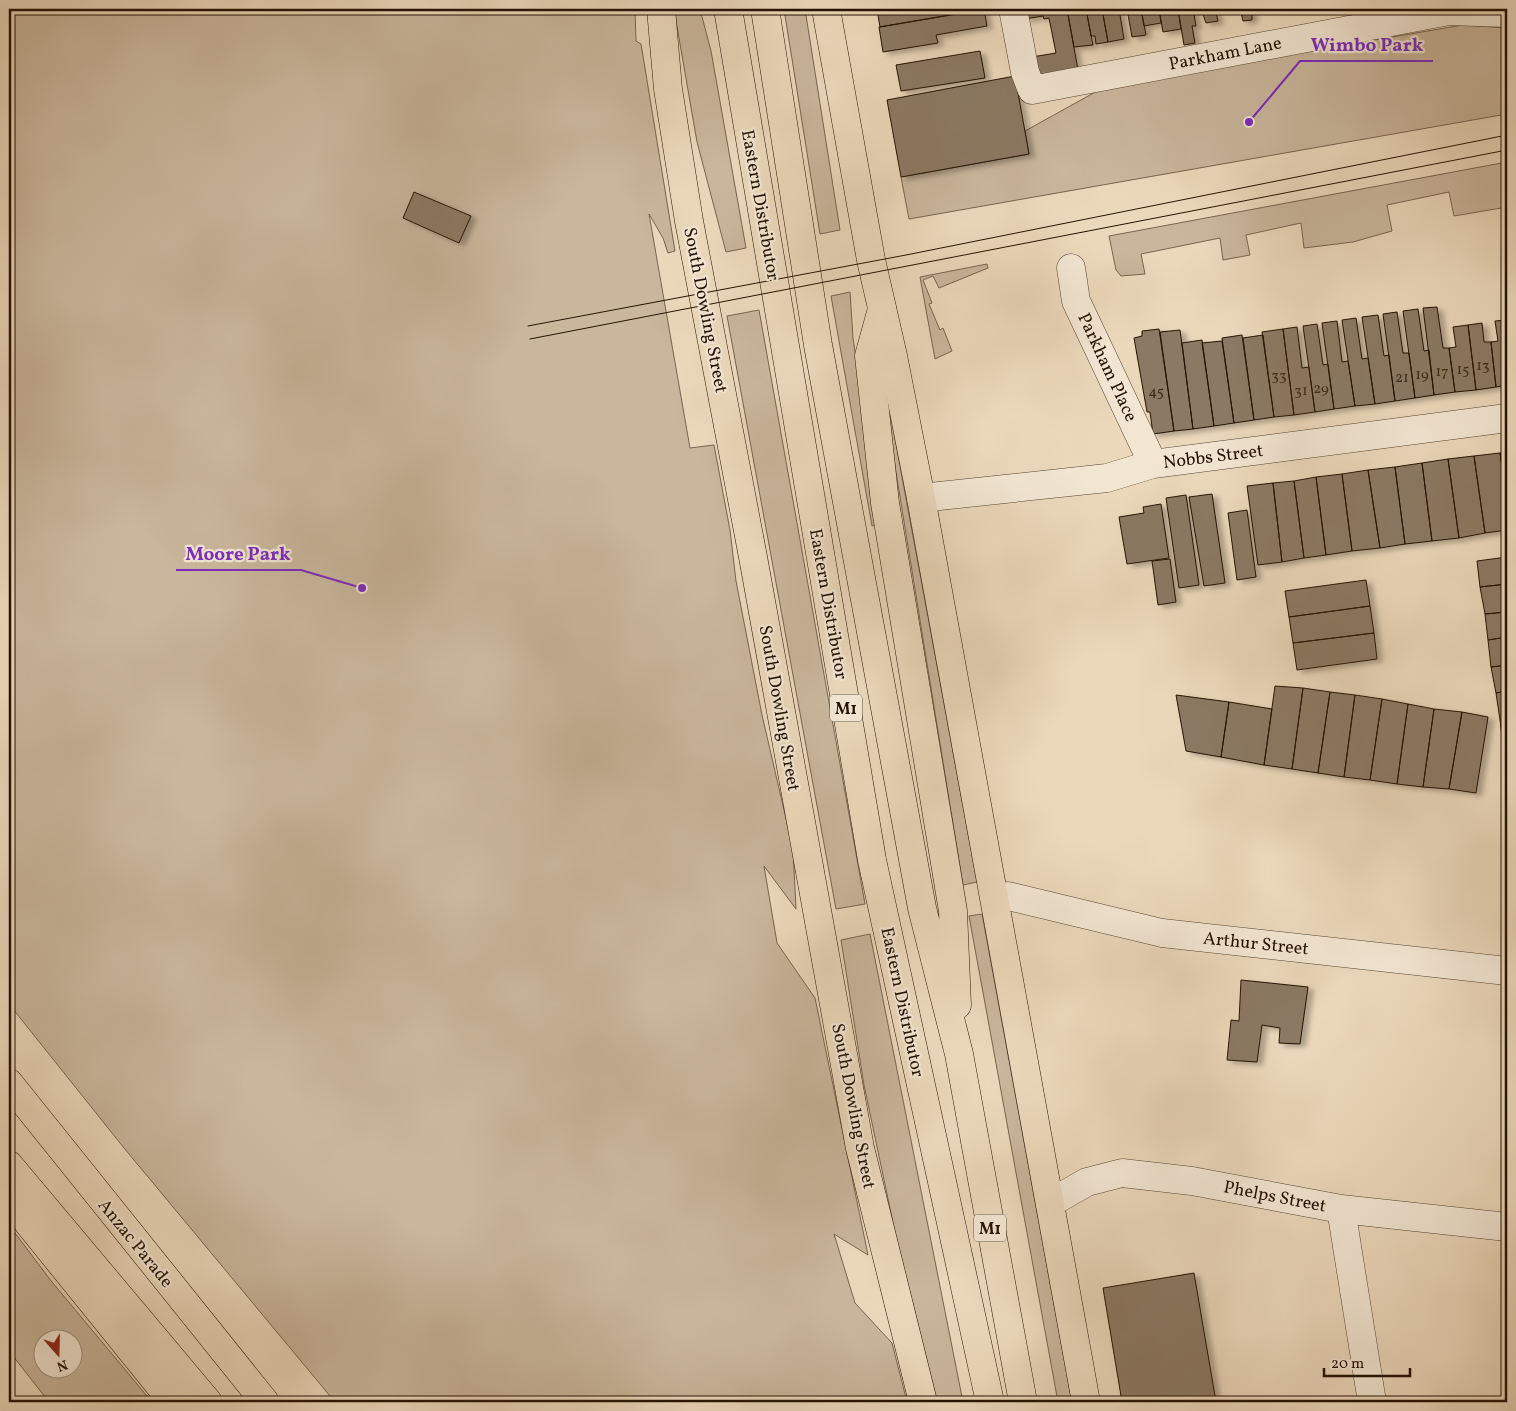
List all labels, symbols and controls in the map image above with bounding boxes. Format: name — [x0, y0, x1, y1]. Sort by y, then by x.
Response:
callout: Wimbo Park — [1300, 27, 1433, 61]
street label: Parkham Lane — [1167, 31, 1284, 78]
text: Wimbo Park — [1311, 33, 1424, 59]
street label: Eastern Distributor — [734, 128, 785, 283]
street label: South Dowling Street — [676, 225, 733, 395]
street label: Parkham Place — [1071, 309, 1143, 426]
house number: 13 — [1476, 356, 1490, 377]
house number: 15 — [1456, 360, 1470, 381]
house number: 17 — [1435, 362, 1449, 383]
house number: 19 — [1415, 365, 1429, 386]
house number: 33 — [1271, 366, 1287, 387]
house number: 21 — [1395, 368, 1409, 389]
house number: 29 — [1313, 379, 1329, 400]
house number: 31 — [1294, 381, 1308, 402]
house number: 45 — [1148, 382, 1164, 403]
street label: Nobbs Street — [1162, 439, 1265, 476]
street label: Eastern Distributor — [802, 527, 853, 682]
callout: Moore Park — [176, 536, 301, 570]
text: Moore Park — [185, 542, 291, 568]
street label: South Dowling Street — [752, 623, 805, 793]
road number: M1 — [830, 694, 862, 721]
street label: Eastern Distributor — [873, 925, 930, 1080]
street label: Arthur Street — [1202, 927, 1310, 962]
street label: South Dowling Street — [824, 1021, 881, 1191]
street label: Phelps Street — [1221, 1175, 1328, 1220]
street label: Anzac Parade — [91, 1194, 178, 1294]
road number: M1 — [974, 1214, 1006, 1242]
north arrow — [32, 1328, 82, 1378]
scale bar — [1324, 1346, 1410, 1378]
text: N — [54, 1354, 70, 1375]
text: 20 m — [1331, 1354, 1364, 1375]

